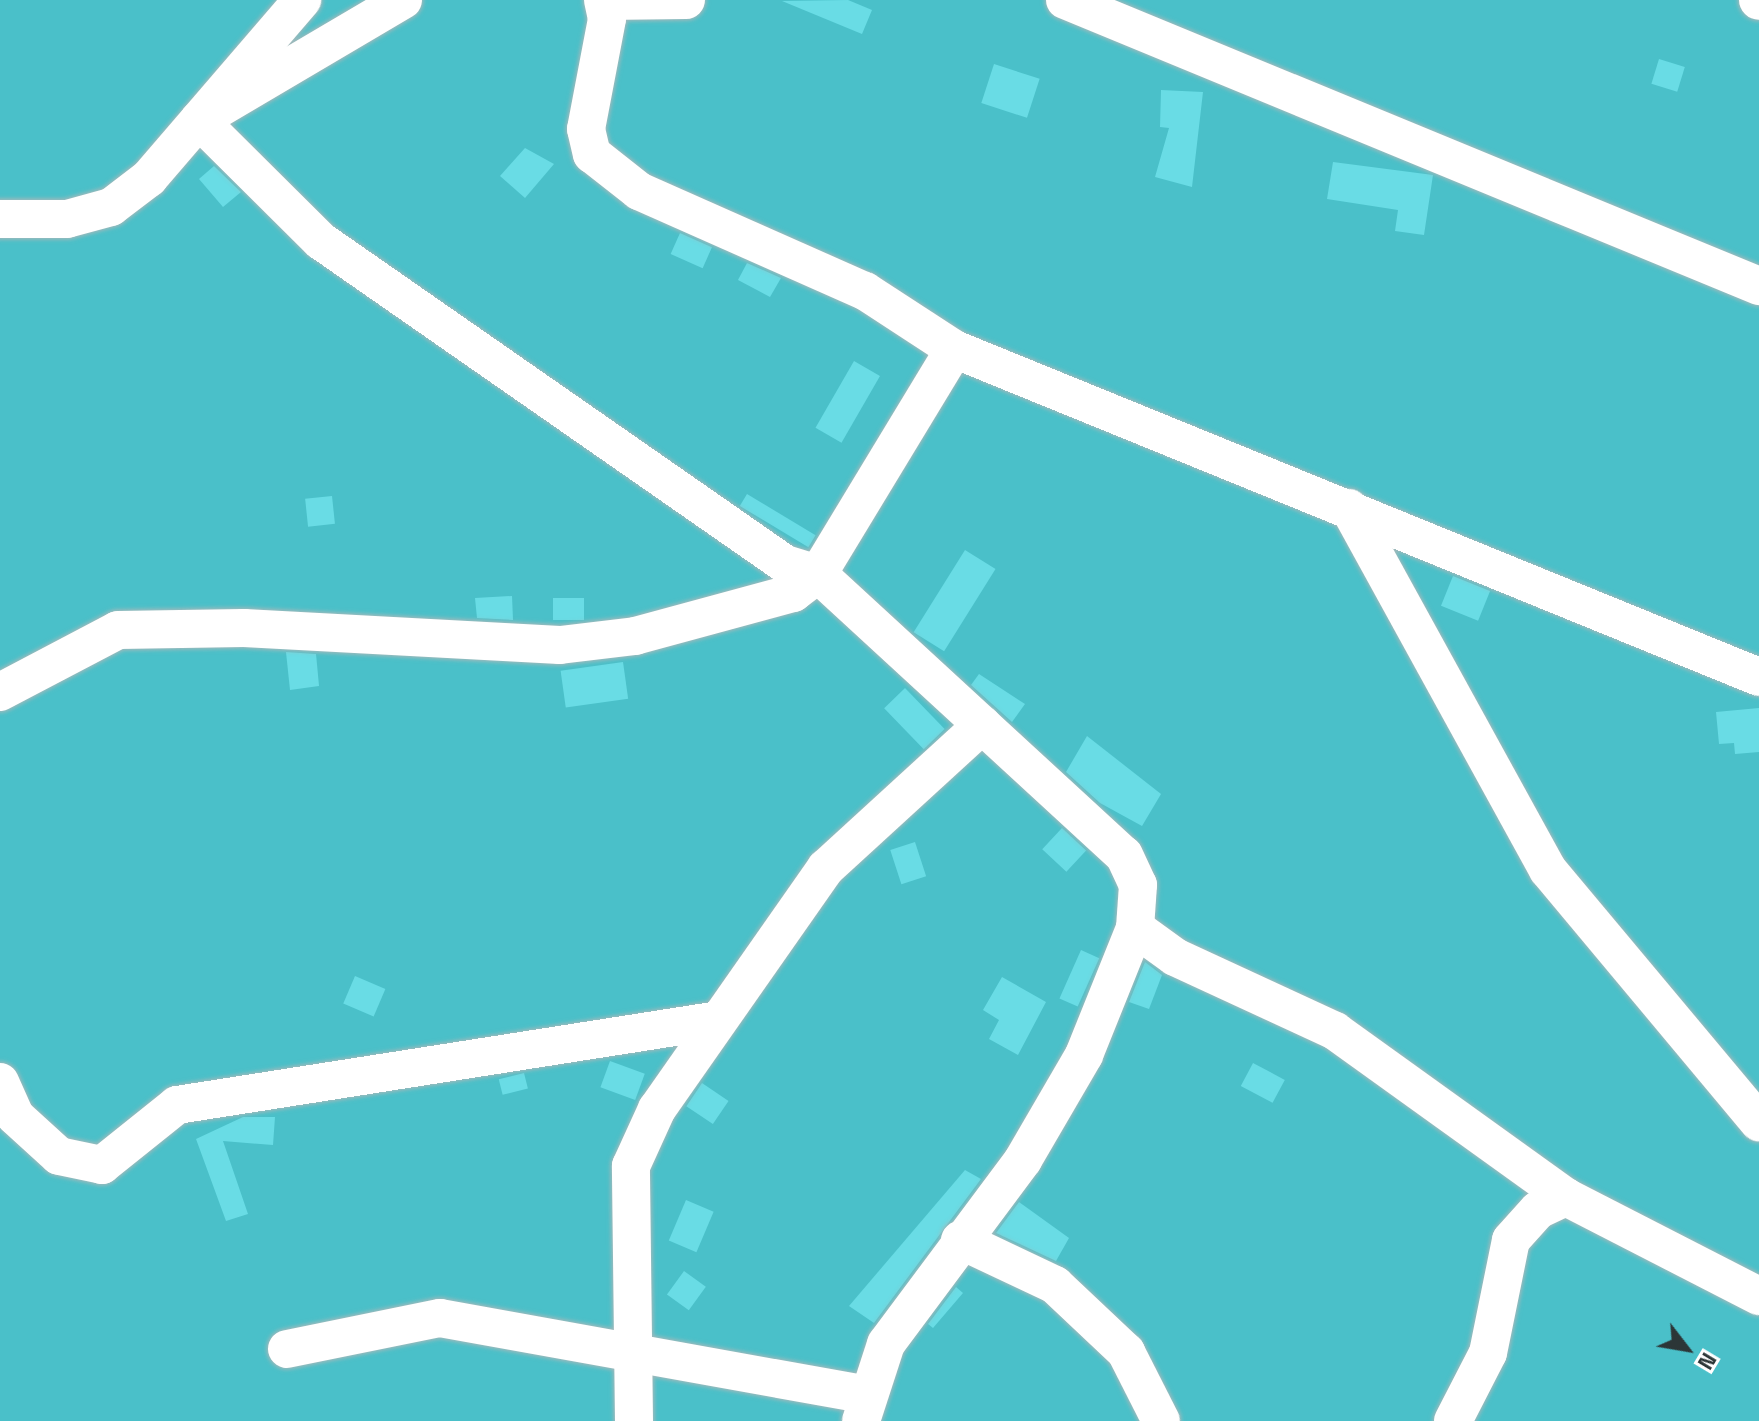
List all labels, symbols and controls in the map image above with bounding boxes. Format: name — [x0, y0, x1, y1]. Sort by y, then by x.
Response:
north arrow — [1647, 1309, 1727, 1389]
text: N — [1692, 1348, 1723, 1375]

